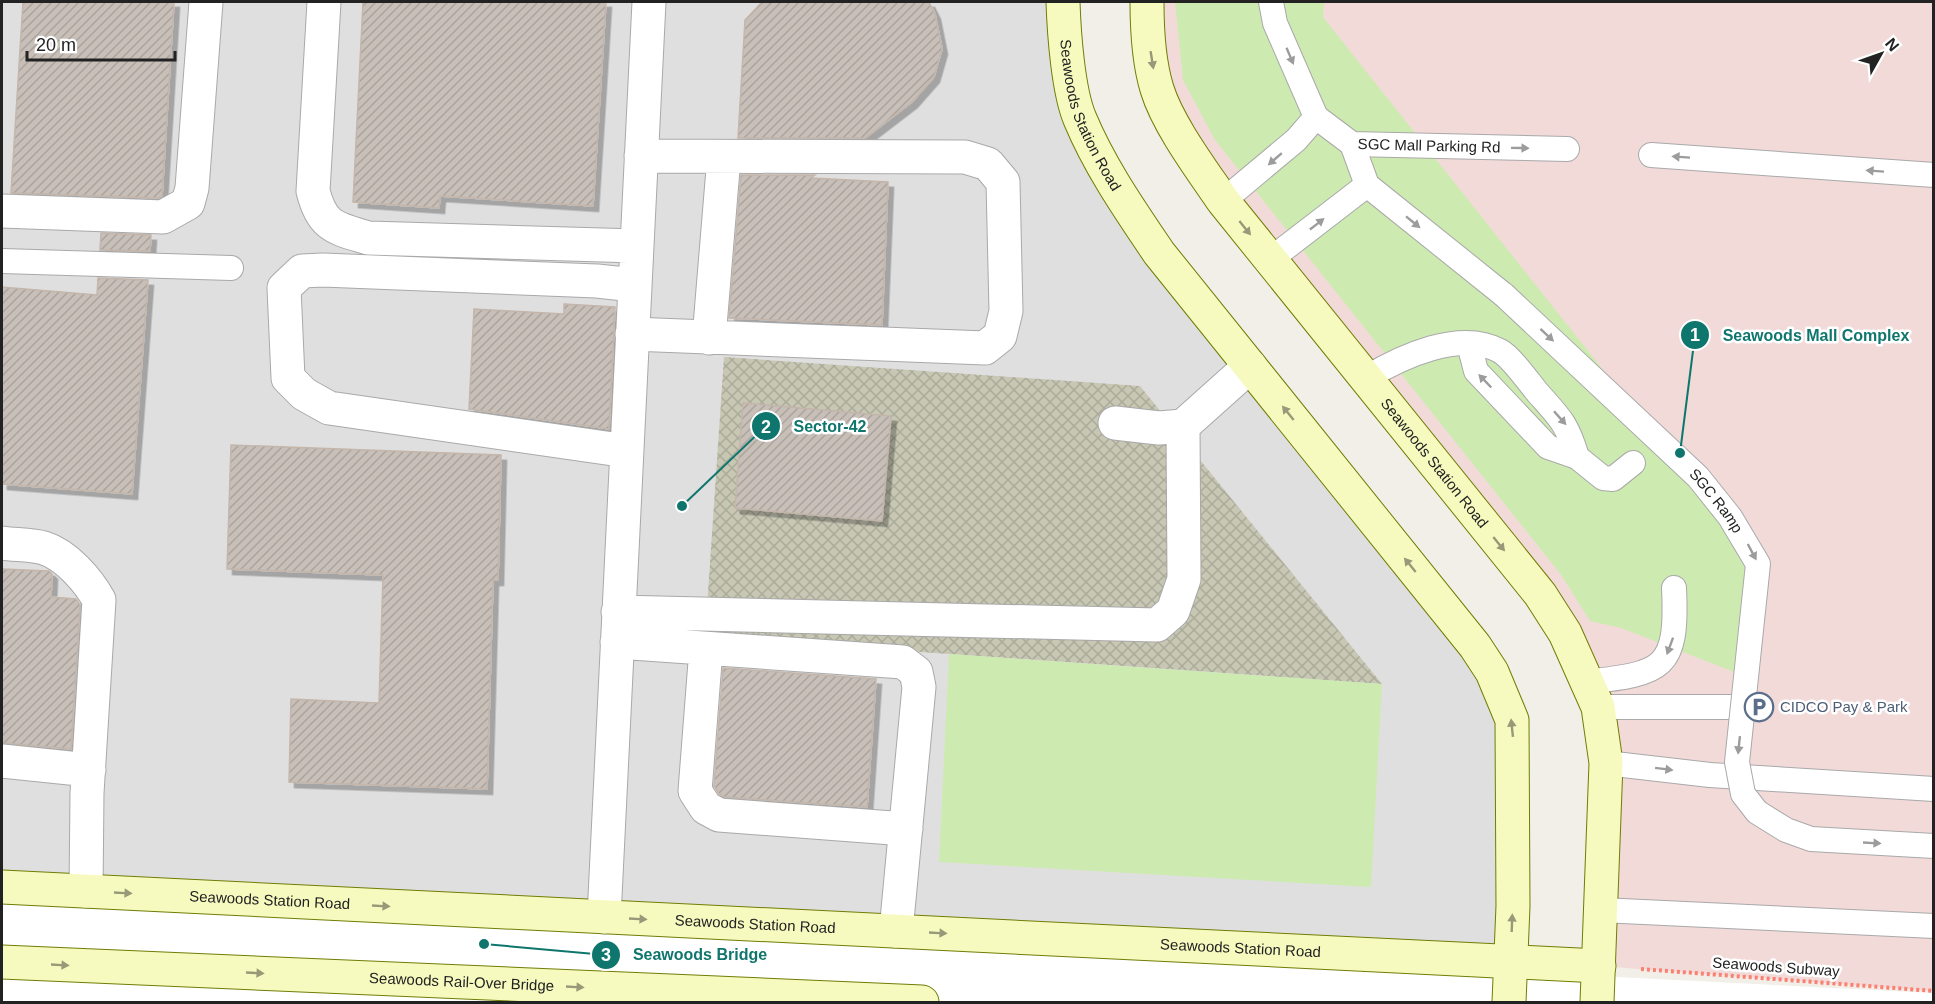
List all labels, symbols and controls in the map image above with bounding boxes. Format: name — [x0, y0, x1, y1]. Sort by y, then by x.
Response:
scale bar — [27, 24, 176, 62]
north arrow — [1851, 24, 1911, 84]
text: 20 m — [36, 35, 76, 55]
text: N — [1882, 35, 1902, 55]
street label: Seawoods Station Road — [1057, 39, 1125, 194]
one-way arrow — [1285, 48, 1295, 66]
one-way arrow — [1148, 50, 1157, 69]
street label: SGC Mall Parking Rd — [1358, 135, 1501, 155]
one-way arrow — [1510, 144, 1529, 153]
one-way arrow — [1268, 152, 1283, 165]
one-way arrow — [1671, 153, 1690, 162]
one-way arrow — [1866, 166, 1885, 175]
one-way arrow — [1405, 215, 1421, 228]
one-way arrow — [1310, 218, 1325, 230]
one-way arrow — [1238, 220, 1251, 235]
callout: Seawoods Mall Complex — [1680, 318, 1921, 352]
text: 1 — [1690, 325, 1700, 345]
text: Seawoods Mall Complex — [1723, 327, 1909, 344]
one-way arrow — [1539, 328, 1554, 341]
one-way arrow — [1479, 374, 1493, 388]
street label: Seawoods Station Road — [1378, 395, 1492, 531]
one-way arrow — [1281, 405, 1294, 421]
callout: Sector-42 — [751, 409, 878, 443]
one-way arrow — [1553, 410, 1566, 425]
text: 2 — [761, 417, 771, 437]
text: Sector-42 — [794, 418, 867, 435]
street label: SGC Ramp — [1686, 465, 1747, 536]
one-way arrow — [1493, 536, 1505, 551]
one-way arrow — [1747, 544, 1757, 561]
one-way arrow — [1403, 557, 1416, 573]
one-way arrow — [1665, 637, 1675, 655]
parking icon: CIDCO Pay & Park — [1743, 691, 1775, 723]
place label: CIDCO Pay & Park — [1780, 698, 1908, 715]
one-way arrow — [1507, 719, 1517, 738]
one-way arrow — [1734, 735, 1744, 754]
one-way arrow — [1654, 765, 1673, 774]
one-way arrow — [1863, 838, 1882, 847]
street label: Seawoods Station Road — [189, 887, 351, 912]
one-way arrow — [113, 888, 132, 897]
one-way arrow — [371, 901, 390, 910]
street label: Seawoods Station Road — [674, 911, 836, 936]
one-way arrow — [629, 914, 648, 923]
one-way arrow — [1508, 914, 1517, 933]
one-way arrow — [928, 929, 947, 938]
street label: Seawoods Station Road — [1160, 935, 1321, 960]
callout: Seawoods Bridge — [591, 938, 779, 972]
text: 3 — [601, 945, 611, 965]
text: Seawoods Bridge — [633, 946, 767, 963]
street label: Seawoods Subway — [1712, 954, 1841, 979]
one-way arrow — [50, 960, 69, 969]
one-way arrow — [245, 969, 264, 978]
street label: Seawoods Rail-Over Bridge — [369, 969, 554, 994]
one-way arrow — [566, 983, 585, 992]

